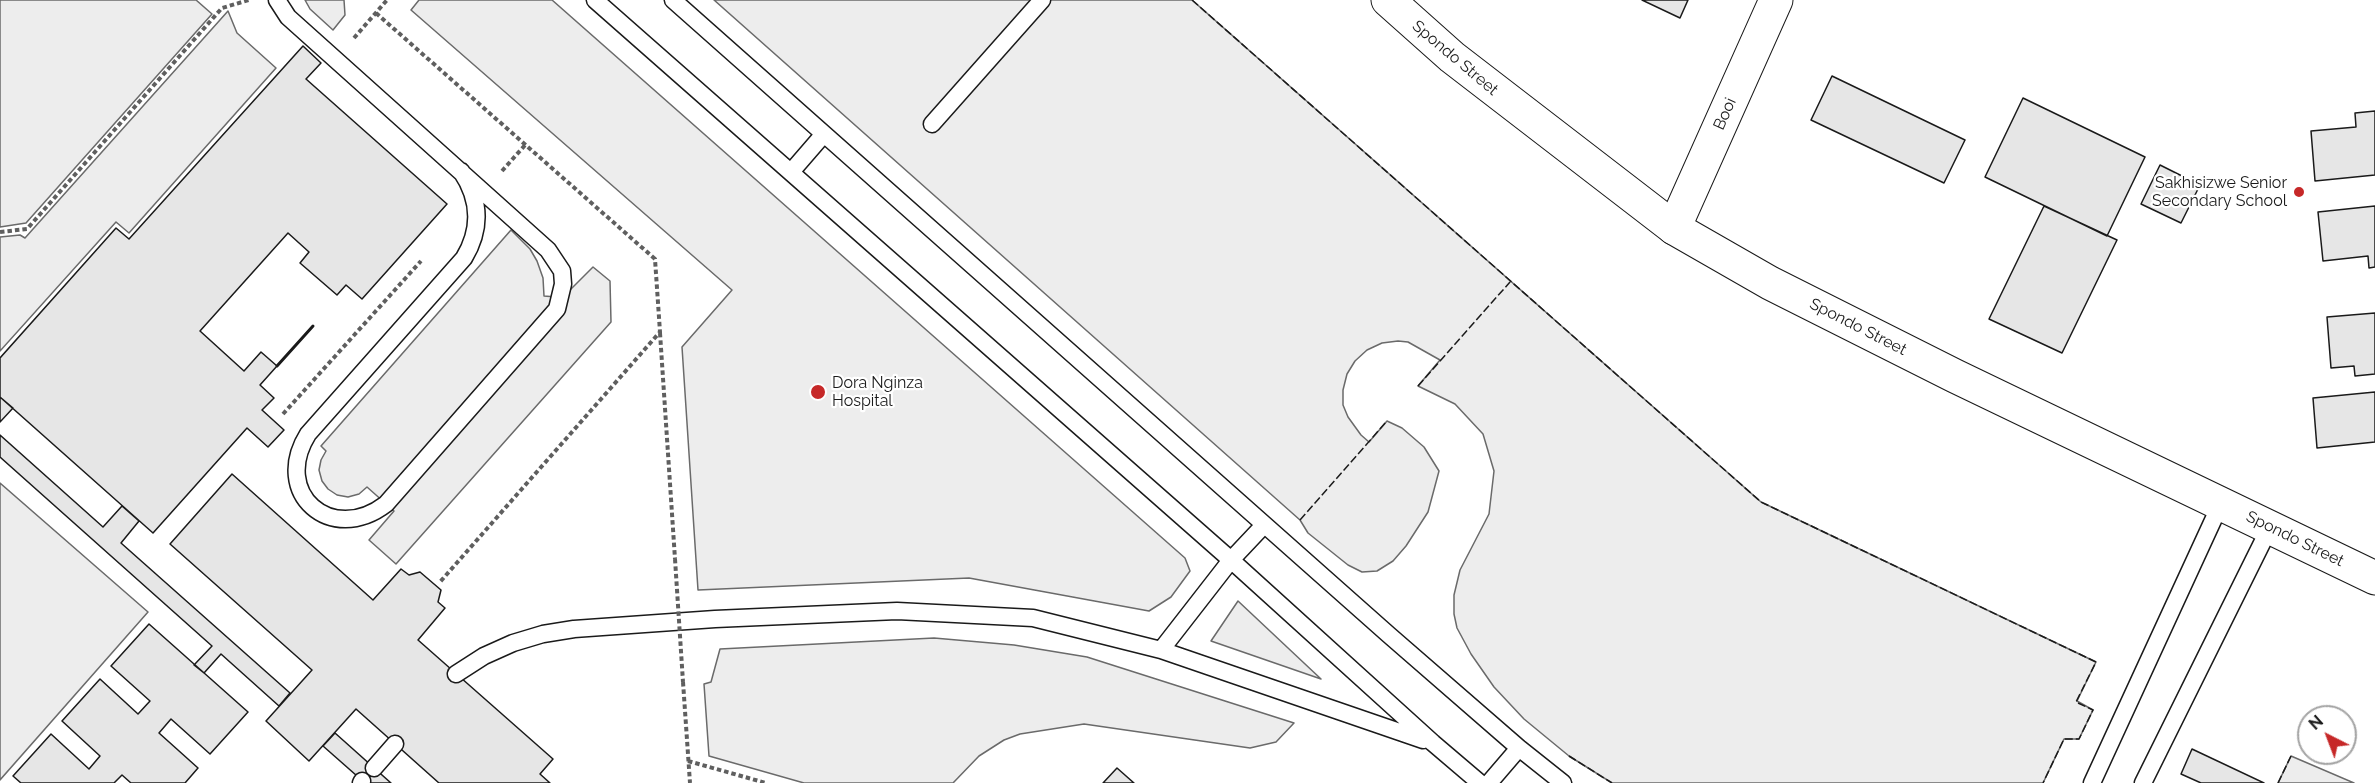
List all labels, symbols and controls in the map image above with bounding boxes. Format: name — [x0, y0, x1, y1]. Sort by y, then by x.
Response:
street label: Spondo Street — [1408, 16, 1502, 100]
street label: Booi — [1709, 95, 1741, 133]
place label: Sakhisizwe Senior Secondary School — [2152, 173, 2287, 211]
marker: Sakhisizwe Senior Secondary School — [2292, 185, 2306, 199]
street label: Spondo Street — [1806, 294, 1910, 360]
place label: Dora Nginza Hospital — [832, 373, 923, 411]
marker: Dora Nginza Hospital — [809, 383, 827, 401]
street label: Spondo Street — [2243, 507, 2347, 571]
north arrow — [2297, 705, 2357, 765]
text: N — [2305, 712, 2327, 734]

